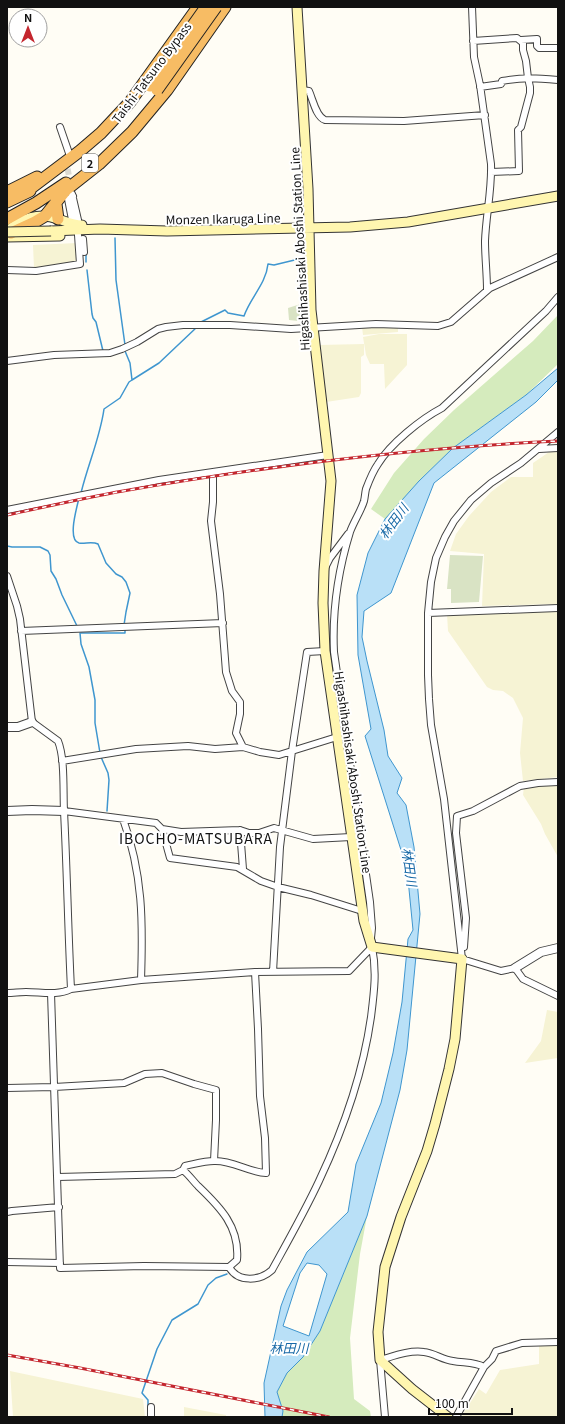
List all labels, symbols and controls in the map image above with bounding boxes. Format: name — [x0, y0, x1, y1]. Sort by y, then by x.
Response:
north arrow — [8, 8, 48, 48]
text: N — [24, 9, 32, 25]
street label: Taishi-Tatsuno Bypass — [107, 18, 195, 126]
street label: Higashihashisaki Aboshi Station Line — [285, 146, 313, 351]
road number: 2 — [82, 154, 98, 172]
street label: Monzen Ikaruga Line — [165, 208, 281, 228]
water label: 林田川 — [374, 498, 414, 542]
street label: Higashihashisaki Aboshi Station Line — [331, 670, 377, 875]
district label: IBOCHO-MATSUBARA — [119, 828, 273, 848]
water label: 林田川 — [398, 846, 422, 890]
water label: 林田川 — [269, 1338, 310, 1357]
scale bar — [429, 1390, 512, 1416]
text: 100 m — [435, 1394, 469, 1411]

